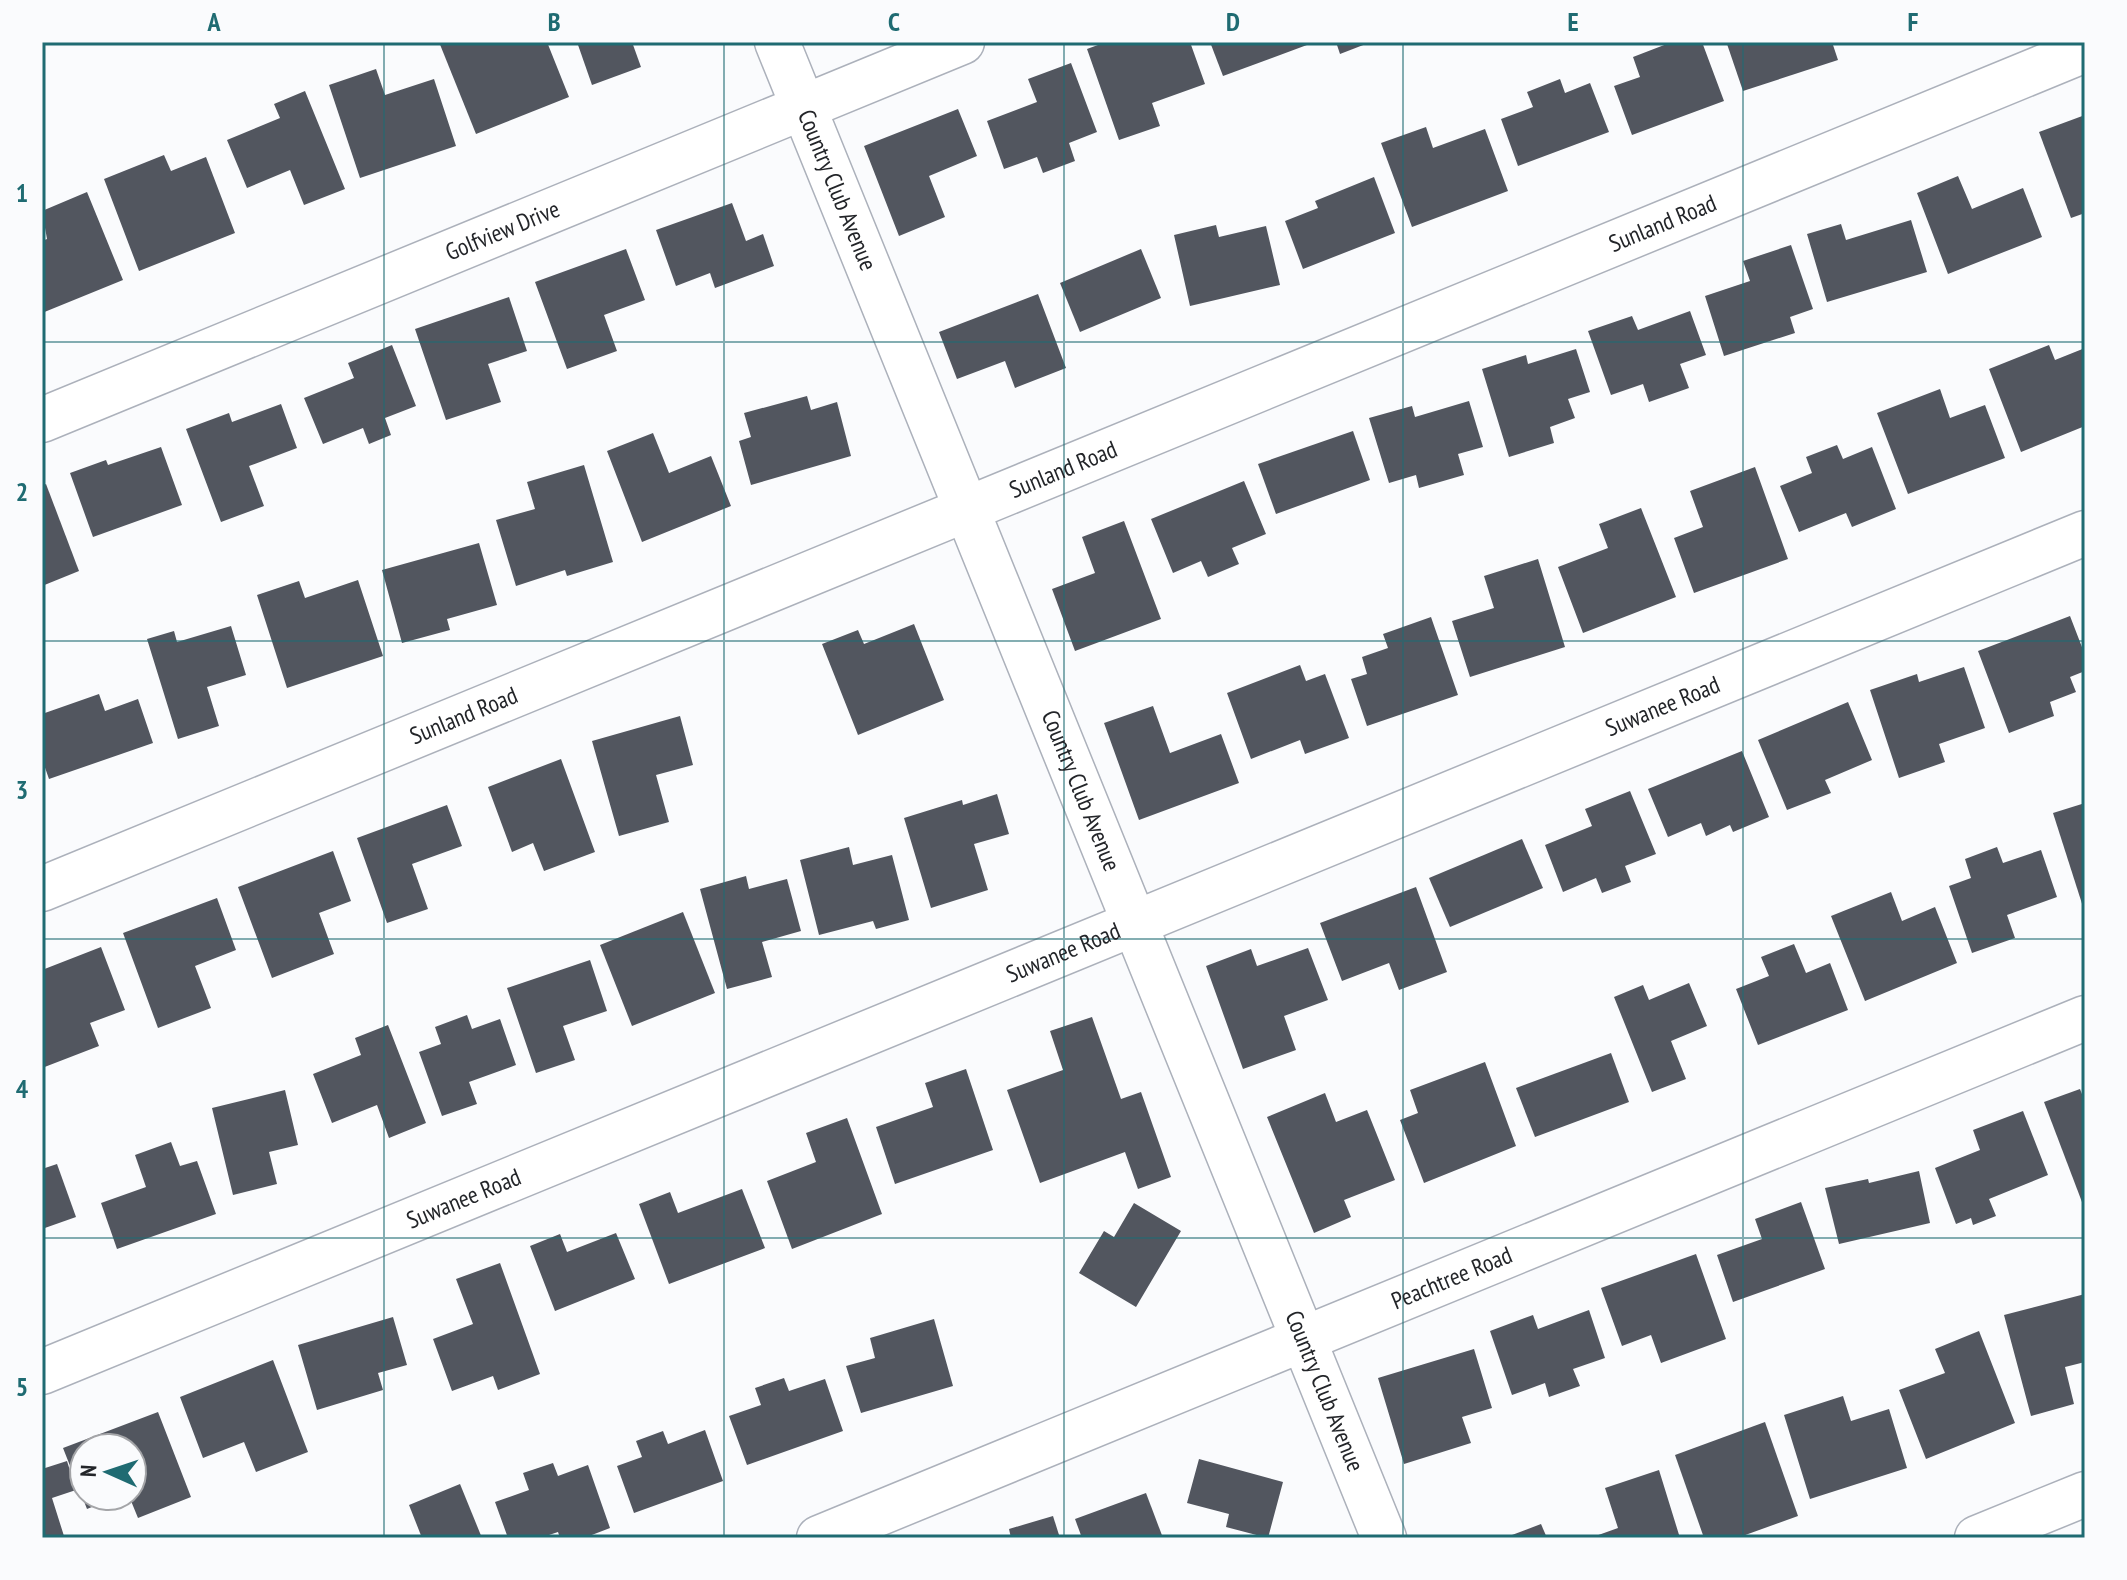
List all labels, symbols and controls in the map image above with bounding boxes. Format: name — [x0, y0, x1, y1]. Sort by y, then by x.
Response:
text: A — [206, 5, 221, 38]
text: B — [548, 5, 561, 38]
text: C — [888, 5, 900, 38]
text: D — [1226, 5, 1240, 38]
text: E — [1567, 5, 1579, 38]
text: F — [1908, 5, 1919, 38]
street label: Country Club Avenue — [791, 105, 884, 275]
text: 1 — [16, 176, 28, 209]
street label: Sunland Road — [1604, 187, 1721, 259]
street label: Golfview Drive — [441, 193, 564, 268]
street label: Sunland Road — [1005, 433, 1121, 505]
text: 2 — [16, 475, 28, 508]
street label: Suwanee Road — [1601, 669, 1724, 743]
street label: Sunland Road — [405, 679, 522, 751]
street label: Country Club Avenue — [1035, 706, 1128, 876]
text: 3 — [16, 773, 28, 806]
street label: Suwanee Road — [1001, 915, 1125, 989]
text: 4 — [16, 1072, 29, 1105]
street label: Suwanee Road — [402, 1161, 525, 1236]
street label: Peachtree Road — [1387, 1239, 1516, 1316]
street label: Country Club Avenue — [1278, 1306, 1371, 1476]
text: 5 — [16, 1370, 28, 1403]
north arrow — [68, 1432, 148, 1512]
text: N — [74, 1464, 102, 1478]

